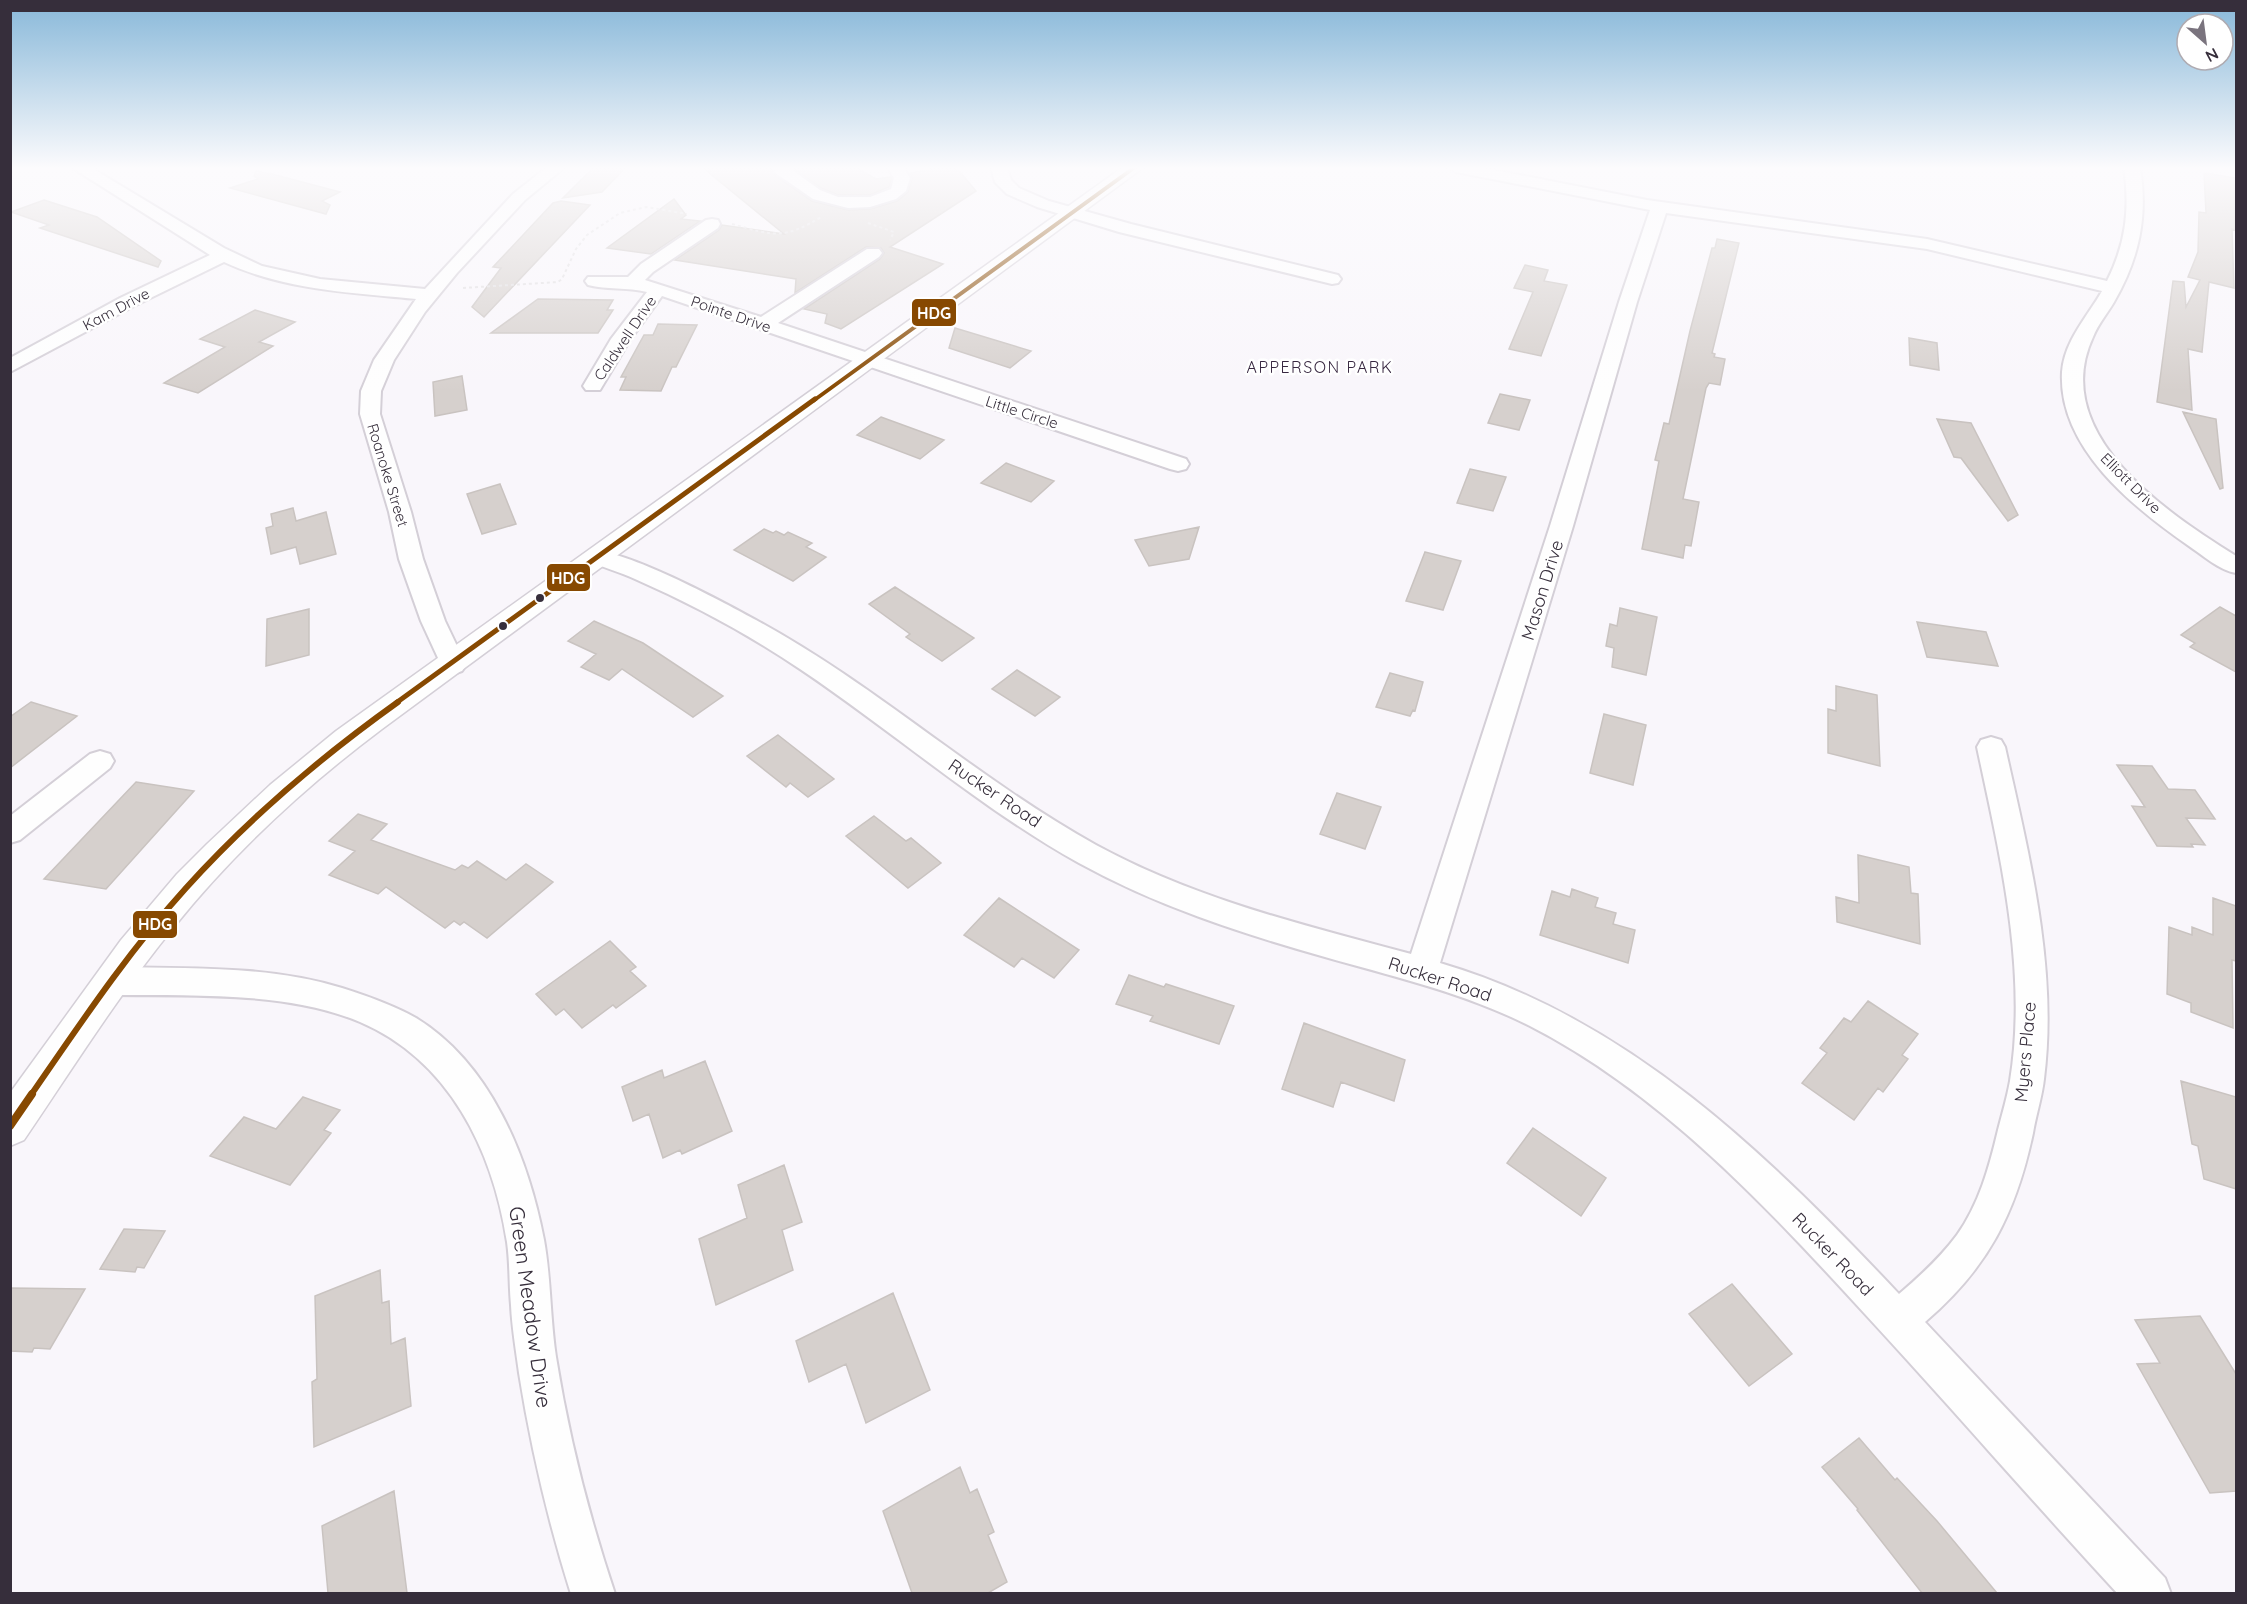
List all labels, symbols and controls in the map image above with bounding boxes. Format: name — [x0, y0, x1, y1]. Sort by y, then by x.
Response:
north arrow — [2175, 12, 2235, 72]
text: N — [2202, 44, 2222, 67]
street label: Kam Drive — [79, 283, 153, 335]
street label: Pointe Drive — [688, 291, 774, 337]
street label: Caldwell Drive — [590, 292, 660, 384]
line badge: HDG — [911, 298, 957, 327]
text: HDG — [917, 303, 951, 323]
district label: APPERSON PARK — [1247, 357, 1393, 377]
street label: Little Circle — [983, 391, 1061, 433]
street label: Roanoke Street — [363, 421, 413, 529]
street label: Elliott Drive — [2097, 449, 2165, 517]
street label: Mason Drive — [1516, 537, 1568, 643]
line badge: HDG — [546, 563, 591, 592]
text: HDG — [551, 568, 585, 588]
unlabelled marker — [534, 592, 546, 604]
unlabelled marker — [497, 620, 509, 632]
street label: Rucker Road — [944, 753, 1046, 833]
line badge: HDG — [132, 910, 178, 939]
text: HDG — [138, 914, 172, 934]
street label: Rucker Road — [1385, 951, 1495, 1007]
street label: Myers Place — [2009, 1001, 2041, 1103]
street label: Green Meadow Drive — [504, 1205, 558, 1409]
street label: Rucker Road — [1787, 1207, 1879, 1301]

